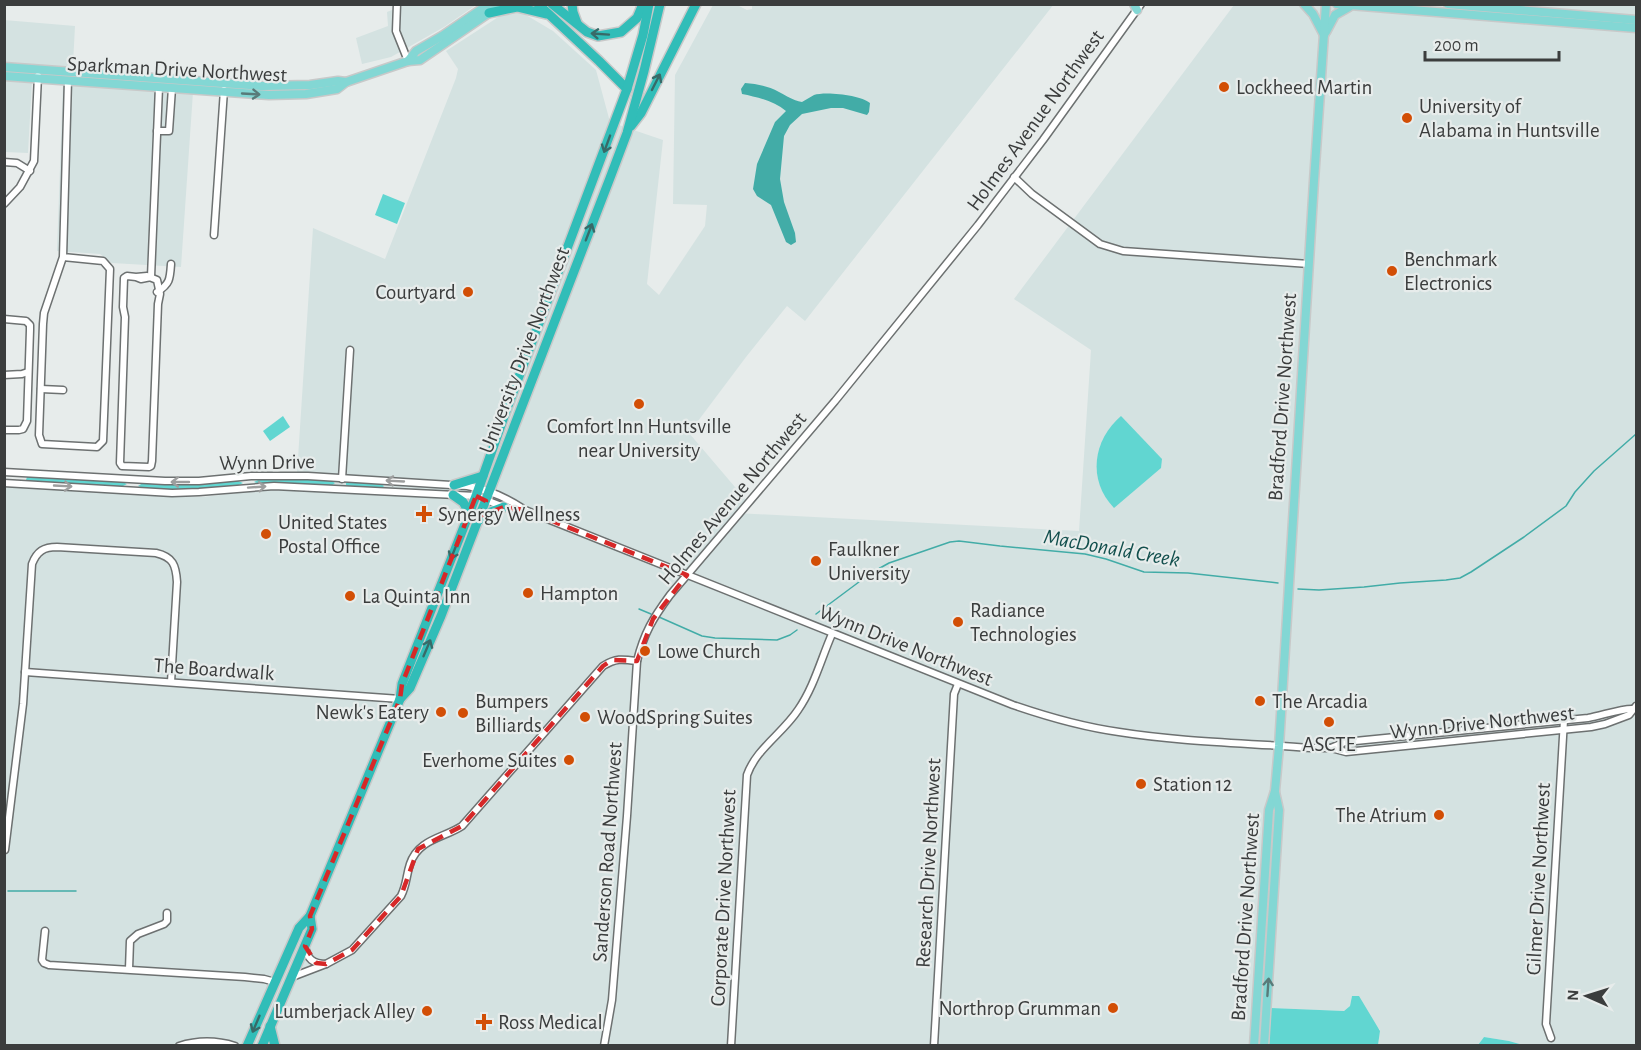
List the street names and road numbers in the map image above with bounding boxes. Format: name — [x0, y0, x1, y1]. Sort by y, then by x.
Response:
street label: Holmes Avenue Northwest — [963, 26, 1108, 215]
street label: Sparkman Drive Northwest — [66, 53, 288, 86]
street label: University Drive Northwest — [475, 244, 574, 456]
street label: Bradford Drive Northwest — [1265, 292, 1300, 502]
street label: Holmes Avenue Northwest — [654, 408, 811, 589]
street label: Wynn Drive — [219, 451, 315, 474]
street label: Wynn Drive Northwest — [816, 601, 996, 690]
street label: The Boardwalk — [153, 655, 275, 684]
street label: Wynn Drive Northwest — [1389, 702, 1576, 743]
street label: Sanderson Road Northwest — [589, 741, 626, 963]
street label: Research Drive Northwest — [913, 757, 944, 968]
street label: Gilmer Drive Northwest — [1523, 782, 1554, 976]
street label: Corporate Drive Northwest — [707, 789, 740, 1007]
street label: Bradford Drive Northwest — [1228, 812, 1263, 1022]

